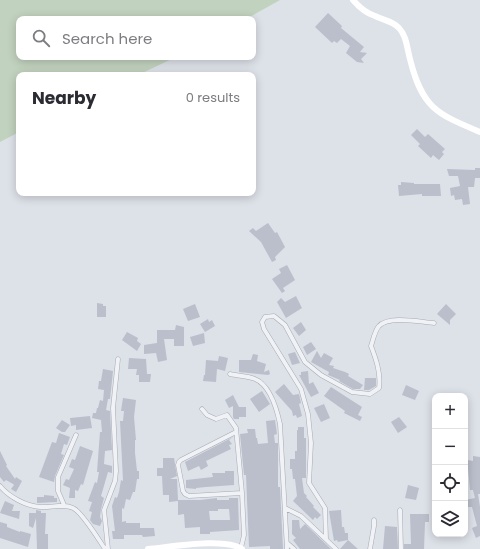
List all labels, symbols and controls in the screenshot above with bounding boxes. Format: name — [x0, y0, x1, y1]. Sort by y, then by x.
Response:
search box — [16, 16, 256, 60]
icon: search — [30, 27, 52, 49]
text: Search here — [62, 28, 152, 49]
text: Nearby — [32, 86, 96, 110]
text: 0 results — [186, 88, 240, 107]
map controls — [432, 393, 468, 537]
button: + — [432, 393, 468, 429]
button: − — [432, 429, 468, 465]
button: locate — [432, 465, 468, 501]
button: layers — [432, 501, 468, 537]

